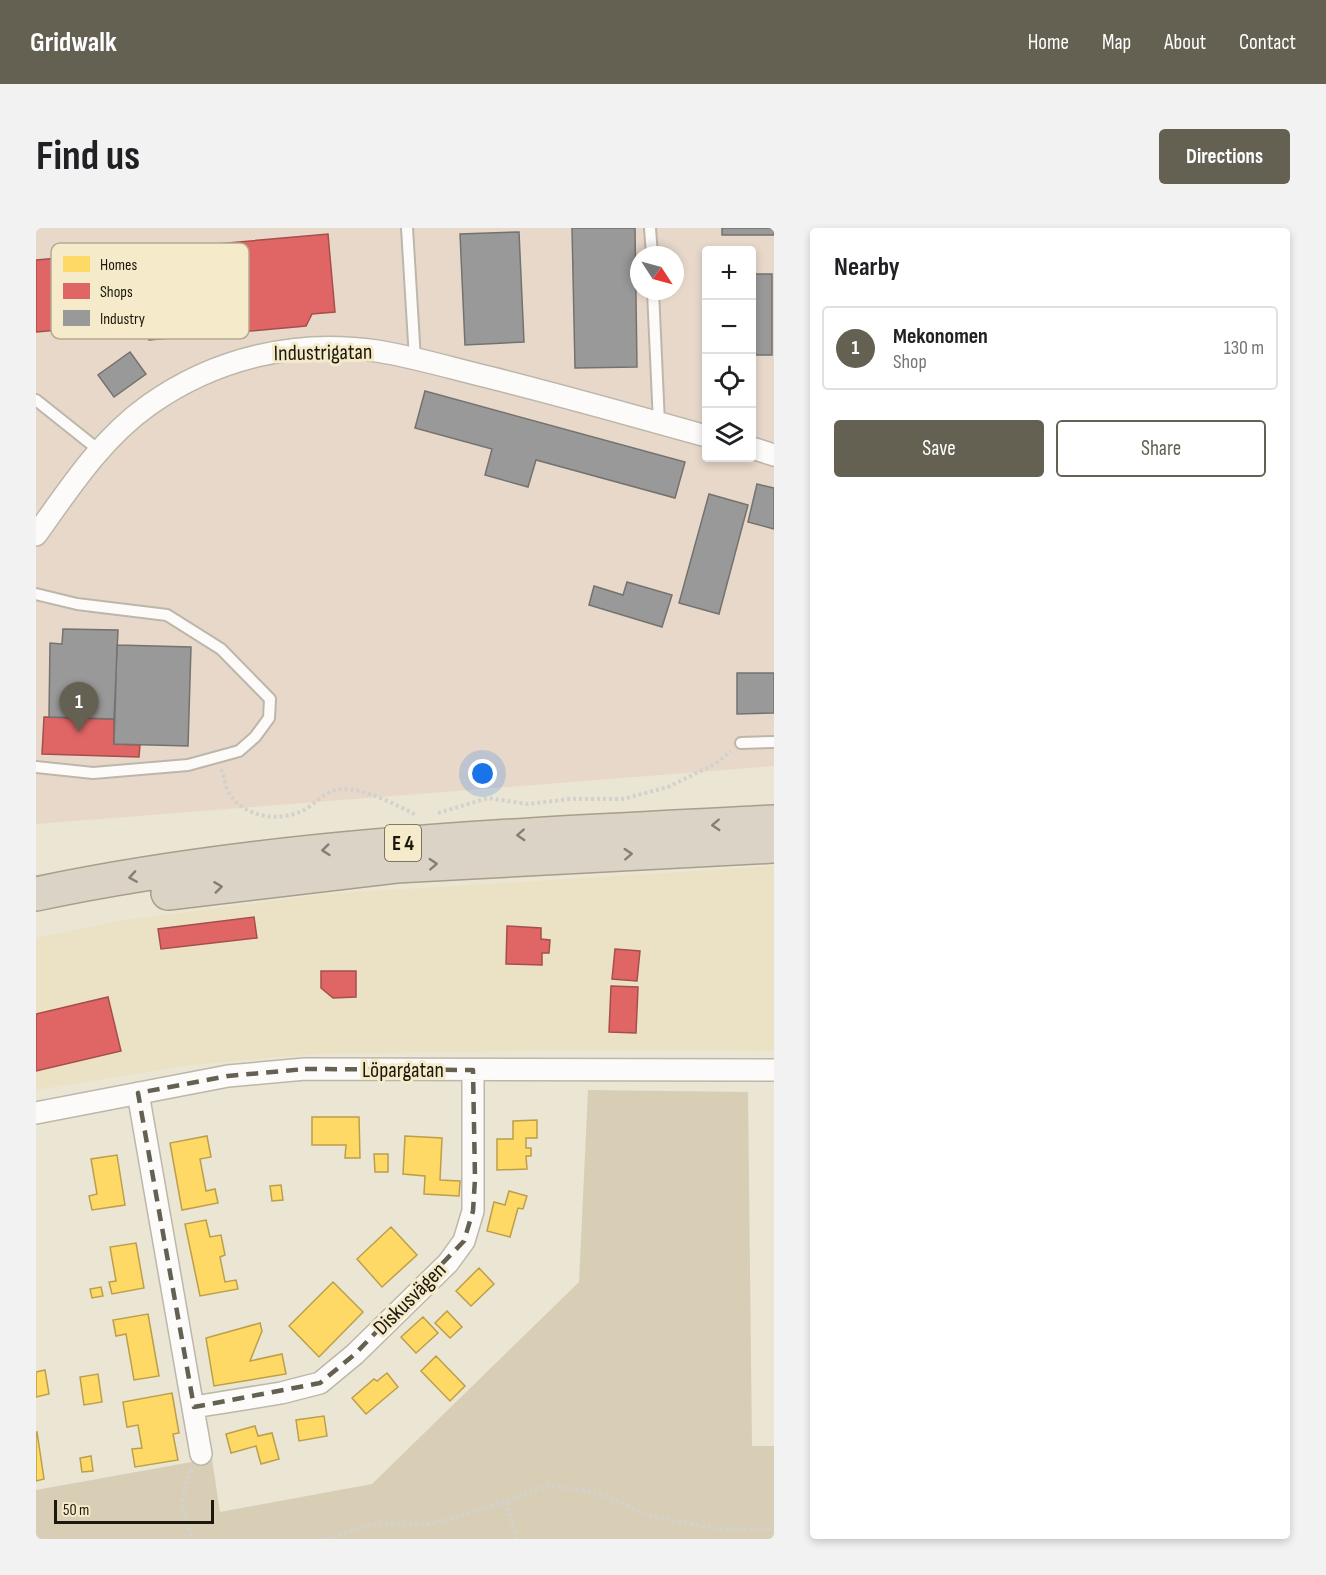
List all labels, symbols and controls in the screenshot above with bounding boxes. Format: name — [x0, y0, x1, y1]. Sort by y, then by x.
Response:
text: Gridwalk — [30, 26, 117, 59]
text: Home — [1028, 30, 1069, 55]
text: Map — [1102, 30, 1131, 55]
text: About — [1164, 30, 1206, 55]
text: Contact — [1239, 30, 1296, 55]
button: Directions — [1159, 129, 1290, 184]
text: Find us — [36, 131, 140, 182]
legend — [51, 243, 249, 339]
north arrow — [630, 246, 684, 300]
map controls — [702, 246, 756, 462]
button: + — [702, 246, 756, 300]
text: Nearby — [834, 252, 900, 283]
text: Homes — [100, 256, 137, 275]
text: Shops — [100, 283, 133, 302]
button: − — [702, 300, 756, 354]
text: Industry — [100, 310, 145, 329]
text: Mekonomen — [893, 323, 988, 350]
text: 1 — [852, 336, 859, 360]
text: 130 m — [1224, 336, 1264, 360]
street label: Industrigatan — [273, 339, 373, 367]
text: Shop — [893, 350, 927, 374]
button: locate — [702, 354, 756, 408]
button: layers — [702, 408, 756, 462]
button: Save — [834, 420, 1044, 477]
button: Share — [1056, 420, 1266, 477]
pin: 1 — [60, 682, 99, 732]
your location — [468, 759, 497, 788]
one-way arrow — [711, 818, 720, 831]
road number: E 4 — [385, 825, 421, 861]
one-way arrow — [516, 828, 525, 841]
one-way arrow — [322, 843, 331, 856]
one-way arrow — [623, 847, 632, 860]
one-way arrow — [429, 858, 438, 871]
one-way arrow — [129, 870, 138, 882]
one-way arrow — [214, 881, 223, 893]
street label: Löpargatan — [362, 1057, 444, 1084]
street label: Diskusvägen — [368, 1257, 452, 1341]
scale bar — [54, 1497, 214, 1524]
text: 50 m — [63, 1501, 89, 1520]

